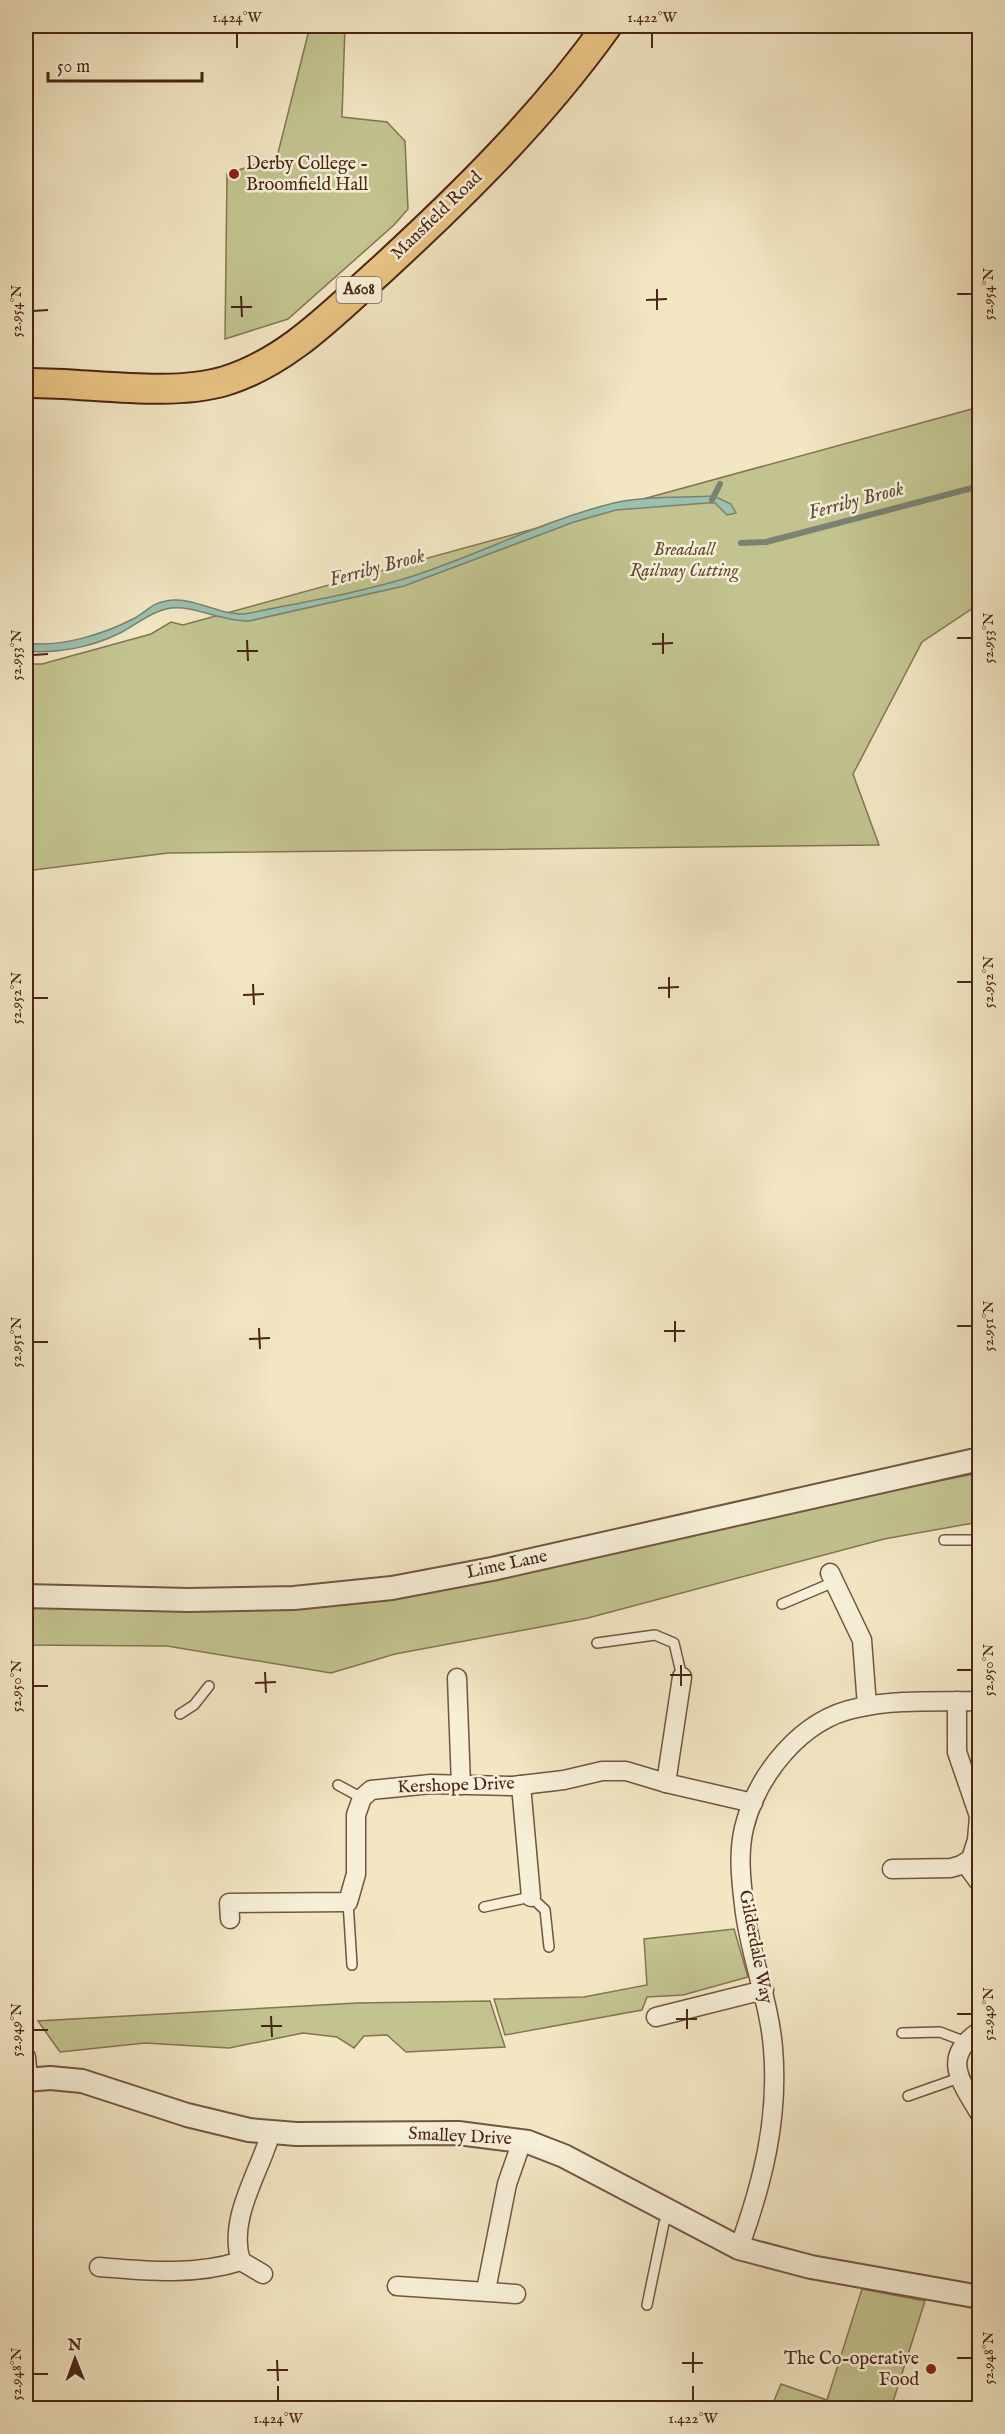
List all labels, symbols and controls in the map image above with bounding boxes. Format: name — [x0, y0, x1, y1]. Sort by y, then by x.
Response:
text: 1.424°W — [212, 8, 263, 27]
text: 1.422°W — [627, 8, 677, 27]
scale bar — [48, 45, 202, 83]
text: 50 m — [57, 56, 90, 79]
place label: Derby College - Broomfield Hall — [246, 153, 368, 197]
street label: Mansfield Road — [386, 166, 488, 265]
marker: Derby College - Broomfield Hall — [227, 167, 241, 181]
text: 52.954°N — [979, 268, 998, 320]
road number: A608 — [336, 277, 382, 303]
text: 52.954°N — [7, 285, 26, 337]
water label: Ferriby Brook — [805, 476, 907, 526]
park label: Breadsall Railway Cutting — [630, 539, 739, 583]
water label: Ferriby Brook — [326, 543, 428, 593]
text: 52.953°N — [979, 613, 998, 663]
text: 52.953°N — [7, 630, 26, 680]
text: 52.952°N — [979, 956, 998, 1008]
text: 52.952°N — [7, 972, 26, 1024]
text: 52.951°N — [979, 1301, 998, 1351]
text: 52.951°N — [7, 1317, 26, 1367]
street label: Lime Lane — [464, 1545, 550, 1585]
text: 52.950°N — [979, 1644, 998, 1696]
text: 52.950°N — [7, 1660, 26, 1712]
street label: Kershope Drive — [397, 1772, 515, 1800]
street label: Gilderdale Way — [733, 1888, 777, 2006]
text: 52.949°N — [979, 1987, 998, 2041]
text: 52.949°N — [7, 2003, 26, 2057]
street label: Smalley Drive — [408, 2123, 512, 2151]
north arrow — [45, 2329, 105, 2389]
text: 52.948°N — [979, 2331, 998, 2385]
text: N — [67, 2336, 82, 2356]
text: 52.948°N — [7, 2347, 26, 2401]
place label: The Co-operative Food — [784, 2348, 919, 2392]
marker: The Co-operative Food — [924, 2362, 938, 2376]
text: 1.424°W — [253, 2409, 304, 2428]
text: 1.422°W — [668, 2409, 718, 2428]

